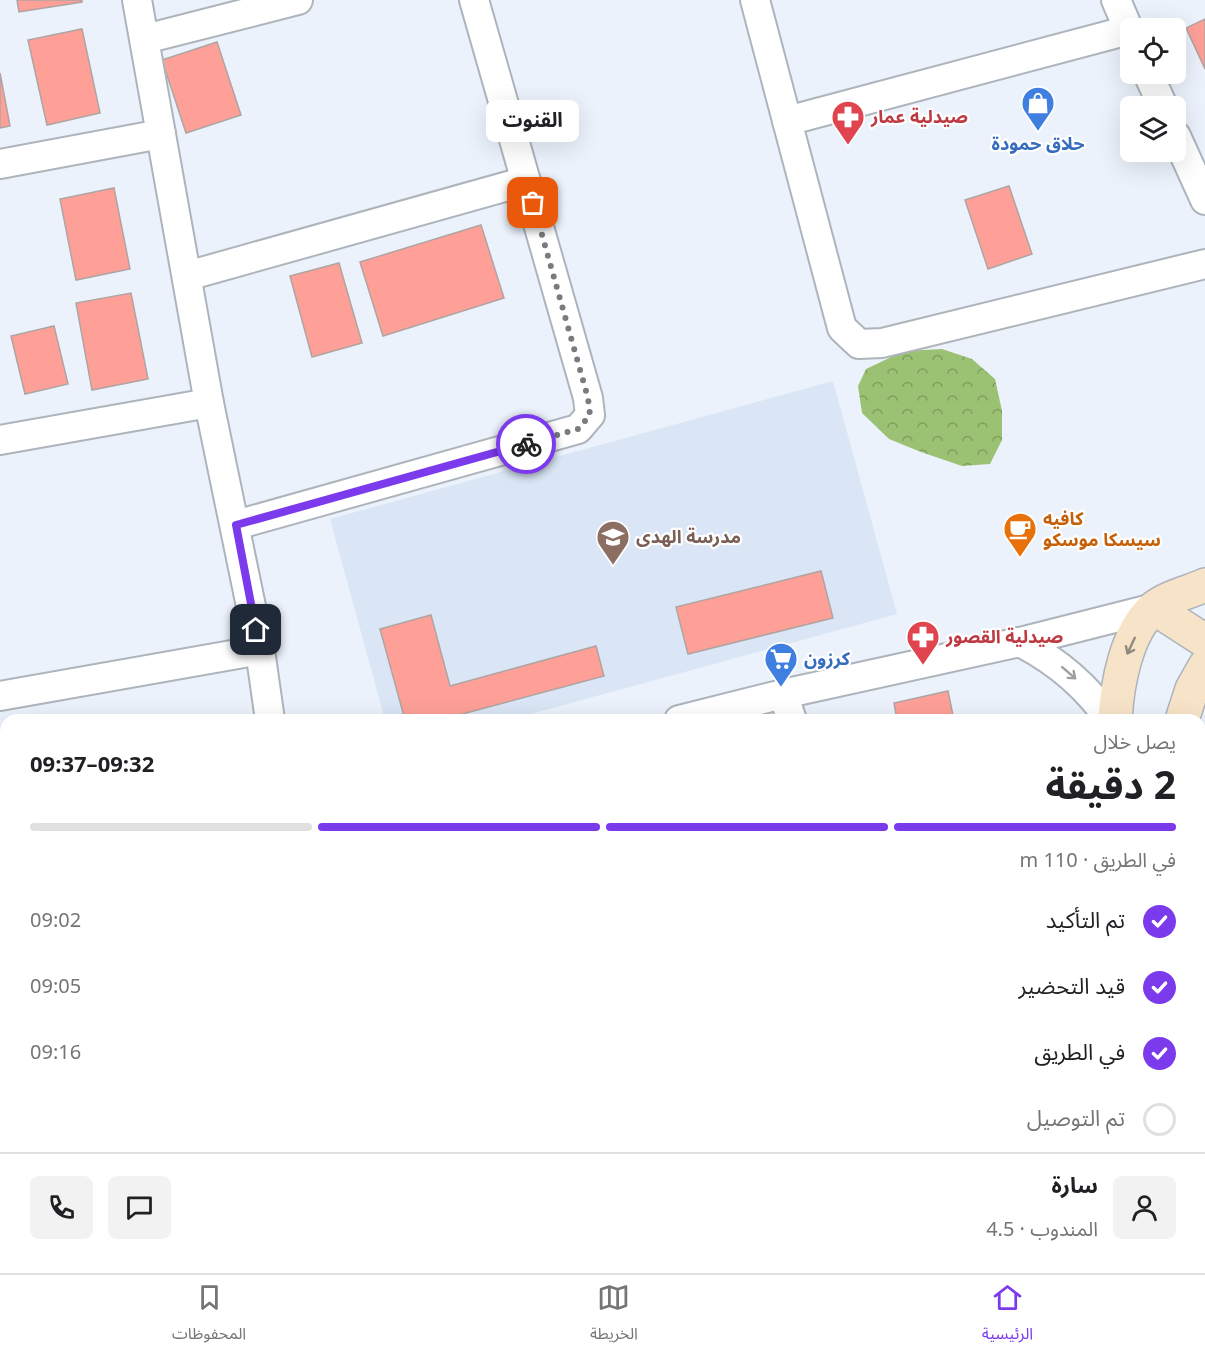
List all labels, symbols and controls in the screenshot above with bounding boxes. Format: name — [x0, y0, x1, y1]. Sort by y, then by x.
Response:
map controls — [1120, 18, 1186, 162]
button: locate — [1120, 18, 1186, 84]
shop icon: حلاق حمودة — [1020, 85, 1056, 132]
button: layers — [1120, 96, 1186, 162]
place label: صيدلية عمار — [870, 98, 968, 136]
pharmacy icon: صيدلية عمار — [830, 99, 866, 146]
text: القنوت — [502, 100, 563, 142]
callout: القنوت — [486, 101, 580, 143]
place label: حلاق حمودة — [991, 125, 1085, 163]
pin — [507, 177, 558, 228]
icon: bag — [516, 186, 549, 219]
courier — [496, 414, 556, 474]
icon: bike — [510, 428, 543, 461]
place label: كافيه سيسكا موسكو — [1043, 500, 1161, 559]
cafe icon: كافيه سيسكا موسكو — [1002, 511, 1038, 558]
place label: مدرسة الهدى — [636, 518, 741, 556]
school or university icon: مدرسة الهدى — [595, 519, 631, 566]
pin — [230, 604, 281, 655]
icon: home — [239, 613, 272, 646]
place label: صيدلية القصور — [945, 618, 1063, 656]
pharmacy icon: صيدلية القصور — [905, 619, 941, 666]
one-way arrow — [1124, 636, 1136, 654]
place label: كرزون — [804, 640, 851, 678]
supermarket icon: كرزون — [763, 641, 799, 688]
one-way arrow — [1061, 667, 1077, 680]
text: يصل خلال — [1094, 722, 1176, 764]
text: 09:32–09:37 — [30, 742, 154, 788]
text: 2 دقيقة — [1045, 745, 1176, 828]
text: في الطريق · 110 m — [1020, 840, 1176, 882]
text: تم التأكيد — [1046, 898, 1125, 944]
text: 09:02 — [30, 900, 81, 942]
icon: check — [1143, 905, 1176, 938]
text: قيد التحضير — [1019, 964, 1125, 1010]
text: 09:05 — [30, 966, 81, 1008]
icon: check — [1143, 971, 1176, 1004]
text: في الطريق — [1034, 1030, 1125, 1076]
text: 09:16 — [30, 1032, 81, 1074]
icon: check — [1143, 1037, 1176, 1070]
text: تم التوصيل — [1027, 1096, 1125, 1142]
text: سارة — [1052, 1163, 1098, 1209]
button: phone — [30, 1176, 93, 1239]
button: chat — [108, 1176, 171, 1239]
button: person — [1113, 1176, 1176, 1239]
text: المندوب · 4.5 — [986, 1209, 1098, 1251]
tab: المحفوظات — [172, 1281, 246, 1351]
tab: الخريطة — [590, 1281, 638, 1351]
tab: الرئيسية — [982, 1281, 1033, 1351]

